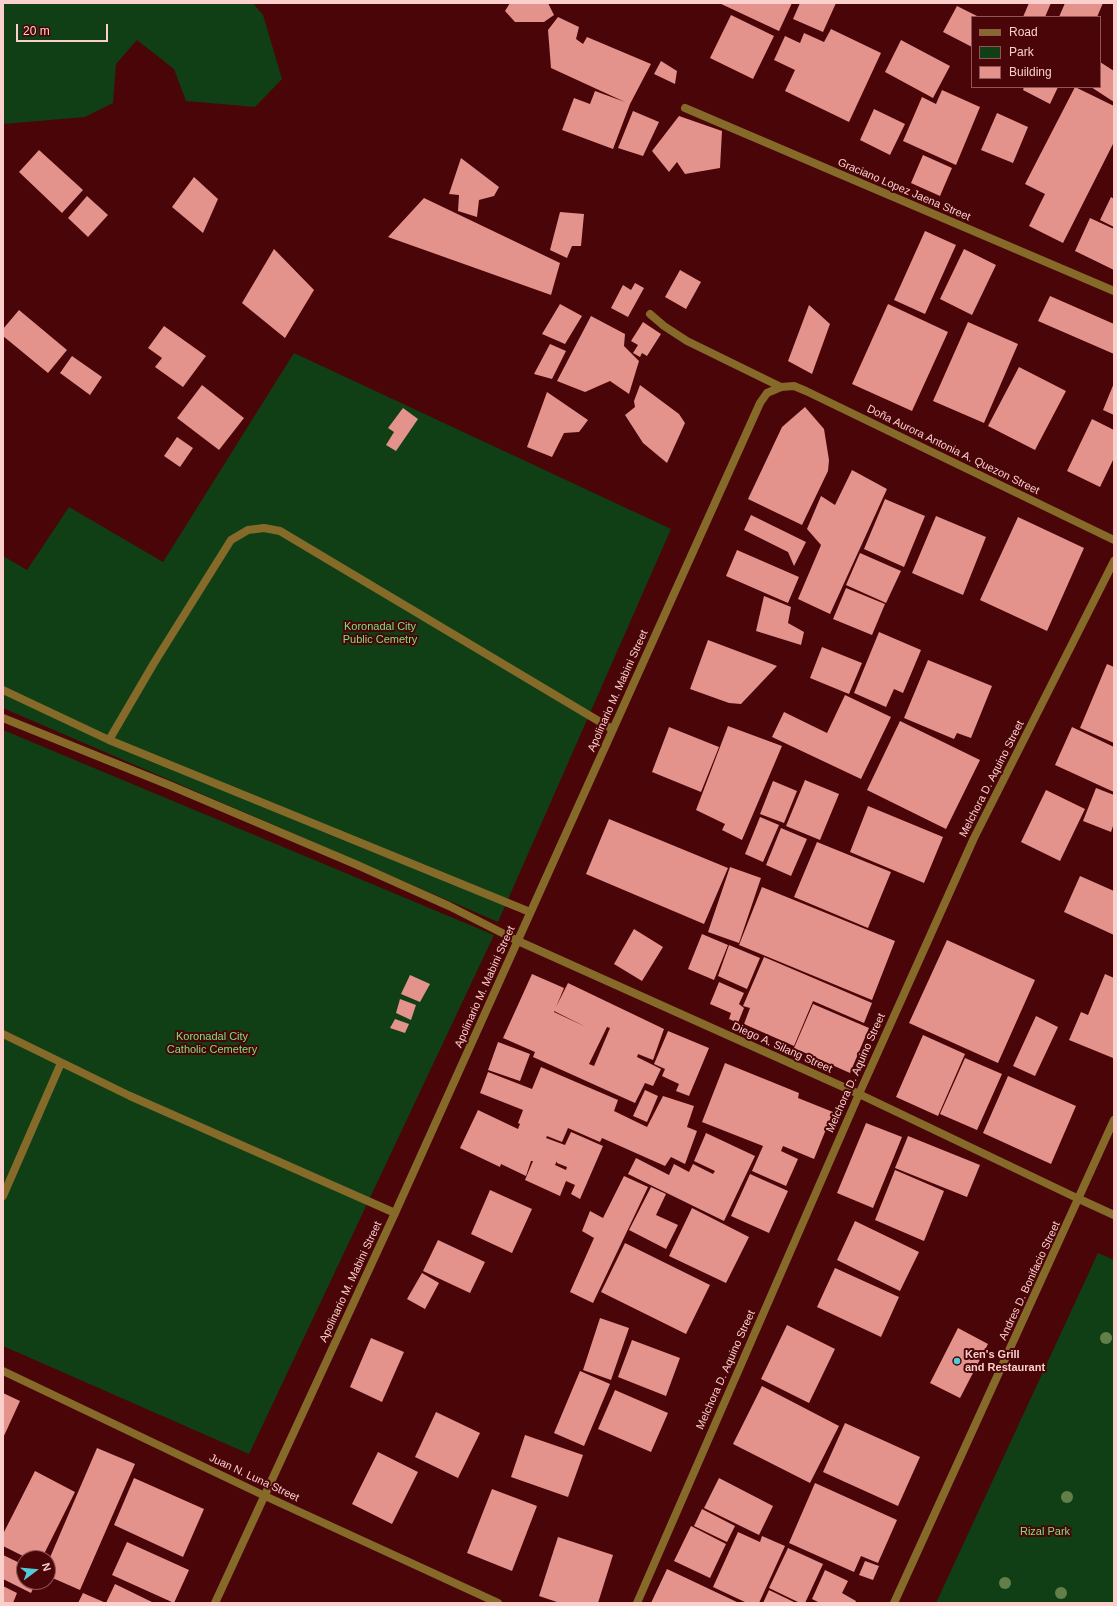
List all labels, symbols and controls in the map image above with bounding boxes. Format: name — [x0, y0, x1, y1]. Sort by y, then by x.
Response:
scale bar — [18, 16, 110, 42]
legend — [971, 16, 1101, 88]
text: 20 m — [23, 24, 50, 38]
text: Road — [1009, 25, 1038, 39]
text: Park — [1009, 45, 1034, 59]
text: Building — [1009, 65, 1052, 79]
street label: Graciano Lopez Jaena Street — [836, 156, 972, 224]
street label: Doña Aurora Antonia A. Quezon Street — [865, 402, 1041, 498]
park label: Koronadal City Public Cemetry — [343, 620, 417, 646]
street label: Apolinario M. Mabini Street — [585, 628, 651, 754]
street label: Melchora D. Aquino Street — [957, 719, 1027, 839]
street label: Apolinario M. Mabini Street — [452, 924, 518, 1050]
street label: Melchora D. Aquino Street — [824, 1011, 888, 1135]
street label: Diego A. Silang Street — [730, 1020, 834, 1076]
park label: Koronadal City Catholic Cemetery — [167, 1030, 257, 1056]
street label: Apolinario M. Mabini Street — [317, 1219, 385, 1345]
street label: Andres D. Bonifacio Street — [997, 1219, 1063, 1343]
street label: Melchora D. Aquino Street — [694, 1308, 758, 1432]
place label: Ken's Grill and Restaurant — [965, 1348, 1045, 1374]
marker: Ken's Grill and Restaurant — [952, 1356, 962, 1366]
street label: Juan N. Luna Street — [207, 1451, 301, 1505]
park label: Rizal Park — [1020, 1525, 1070, 1539]
north arrow — [16, 1550, 56, 1590]
text: N — [40, 1561, 53, 1572]

